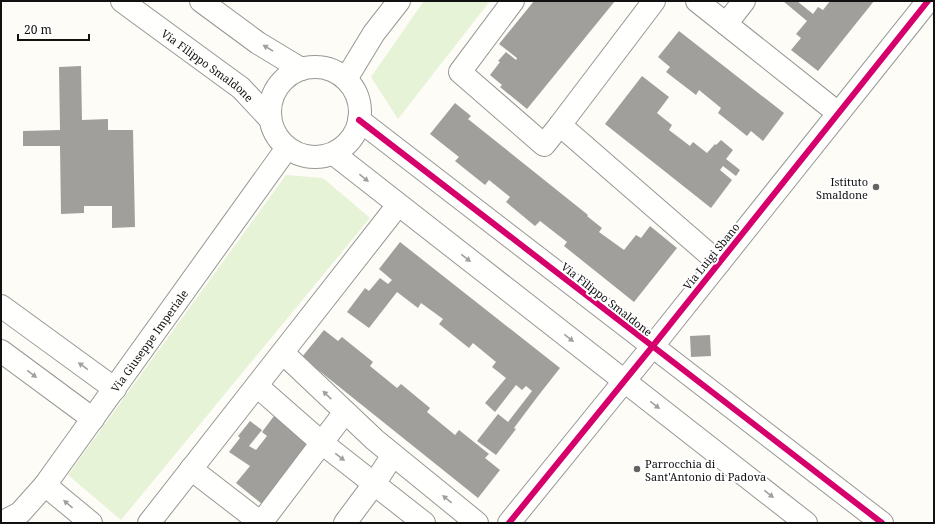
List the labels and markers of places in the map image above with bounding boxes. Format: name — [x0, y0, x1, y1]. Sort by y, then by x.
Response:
place label: Istituto Smaldone — [816, 174, 868, 202]
marker: Istituto Smaldone — [871, 182, 881, 192]
place label: Parrocchia di Sant'Antonio di Padova — [645, 456, 766, 484]
marker: Parrocchia di Sant'Antonio di Padova — [632, 464, 642, 474]

